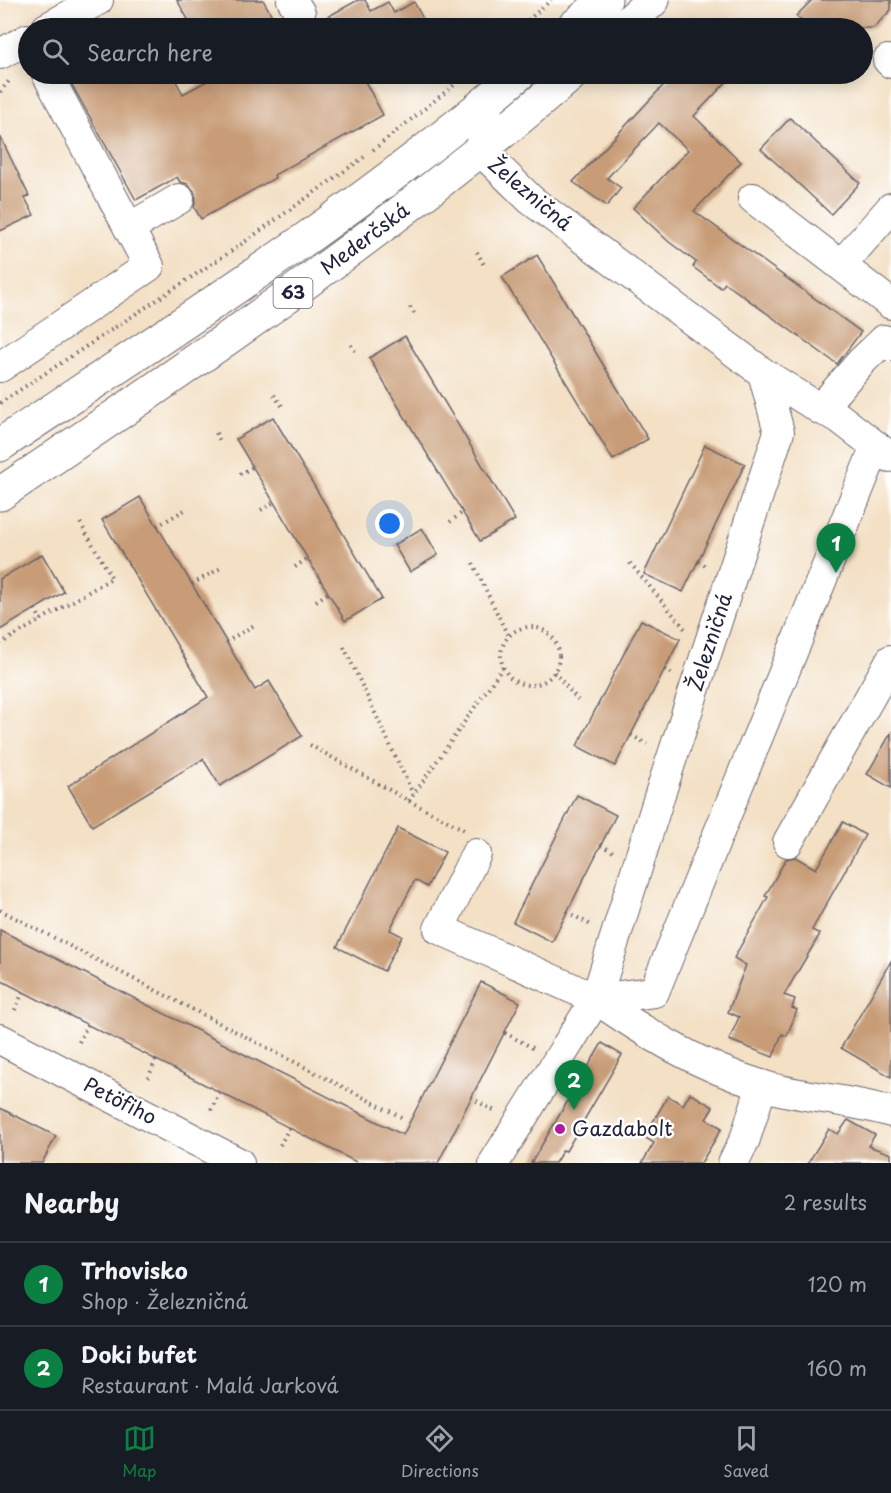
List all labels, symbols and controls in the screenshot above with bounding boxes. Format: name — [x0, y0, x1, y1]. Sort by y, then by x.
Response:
search box — [18, 18, 873, 84]
icon: search — [39, 35, 72, 68]
text: Search here — [87, 35, 213, 68]
street label: Železničná — [482, 149, 580, 238]
street label: Mederčská — [314, 194, 416, 282]
road number: 63 — [274, 278, 312, 308]
your location — [375, 509, 404, 538]
pin: 1 — [816, 524, 856, 573]
street label: Železničná — [679, 588, 739, 695]
pin: 2 — [554, 1060, 594, 1110]
street label: Petöfiho — [79, 1069, 162, 1131]
place label: Gazdabolt — [572, 1113, 672, 1143]
marker: Gazdabolt — [553, 1122, 567, 1136]
text: Nearby — [24, 1183, 119, 1222]
text: 2 results — [784, 1187, 867, 1217]
text: Trhovisko — [81, 1253, 188, 1286]
text: 1 — [39, 1269, 48, 1299]
text: 120 m — [808, 1269, 867, 1299]
text: Shop · Železničná — [81, 1286, 248, 1316]
text: Doki bufet — [81, 1337, 197, 1370]
text: 2 — [36, 1353, 51, 1383]
text: 160 m — [807, 1353, 867, 1383]
text: Restaurant · Malá Jarková — [81, 1370, 339, 1400]
tab: Map — [122, 1422, 156, 1482]
tab: Directions — [401, 1422, 479, 1482]
tab: Saved — [723, 1422, 769, 1482]

